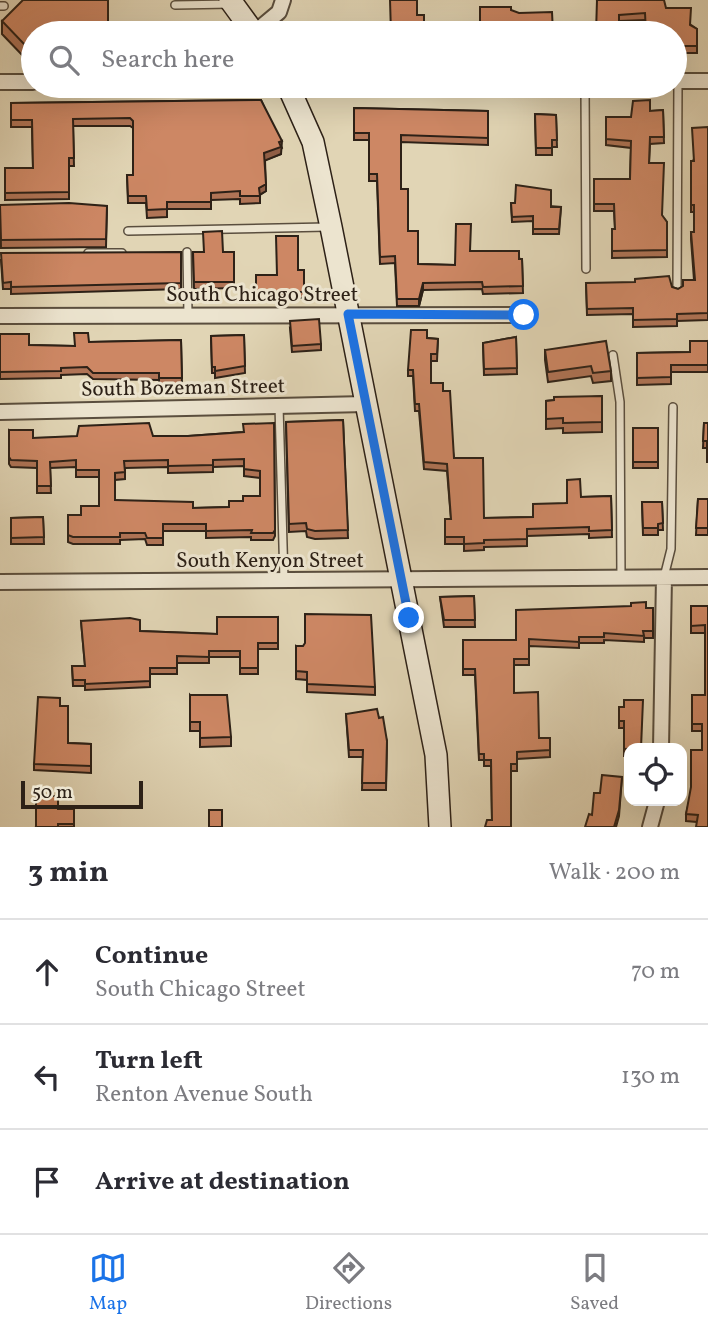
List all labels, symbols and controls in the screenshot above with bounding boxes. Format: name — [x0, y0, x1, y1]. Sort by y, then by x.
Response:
search box — [21, 21, 687, 98]
icon: search — [45, 41, 83, 79]
text: Search here — [101, 42, 234, 78]
street label: South Chicago Street — [166, 281, 358, 310]
route start — [508, 299, 539, 330]
street label: South Bozeman Street — [81, 372, 285, 405]
street label: South Kenyon Street — [176, 547, 364, 576]
route end — [393, 602, 424, 633]
map controls — [624, 743, 687, 806]
button: locate — [624, 743, 687, 806]
scale bar — [21, 778, 144, 810]
text: 50 m — [32, 780, 73, 806]
text: 3 min — [28, 852, 109, 894]
text: Walk · 200 m — [549, 857, 680, 889]
text: Continue — [95, 938, 208, 974]
icon: ahead — [28, 953, 66, 991]
text: 70 m — [631, 956, 680, 988]
text: South Chicago Street — [95, 974, 306, 1006]
text: Turn left — [95, 1043, 203, 1079]
icon: left — [28, 1058, 66, 1096]
text: 130 m — [621, 1061, 680, 1093]
text: Renton Avenue South — [95, 1079, 313, 1111]
icon: arrive — [28, 1163, 66, 1201]
text: Arrive at destination — [95, 1164, 350, 1200]
tab: Map — [89, 1249, 127, 1317]
tab: Directions — [305, 1249, 392, 1317]
tab: Saved — [570, 1249, 619, 1317]

